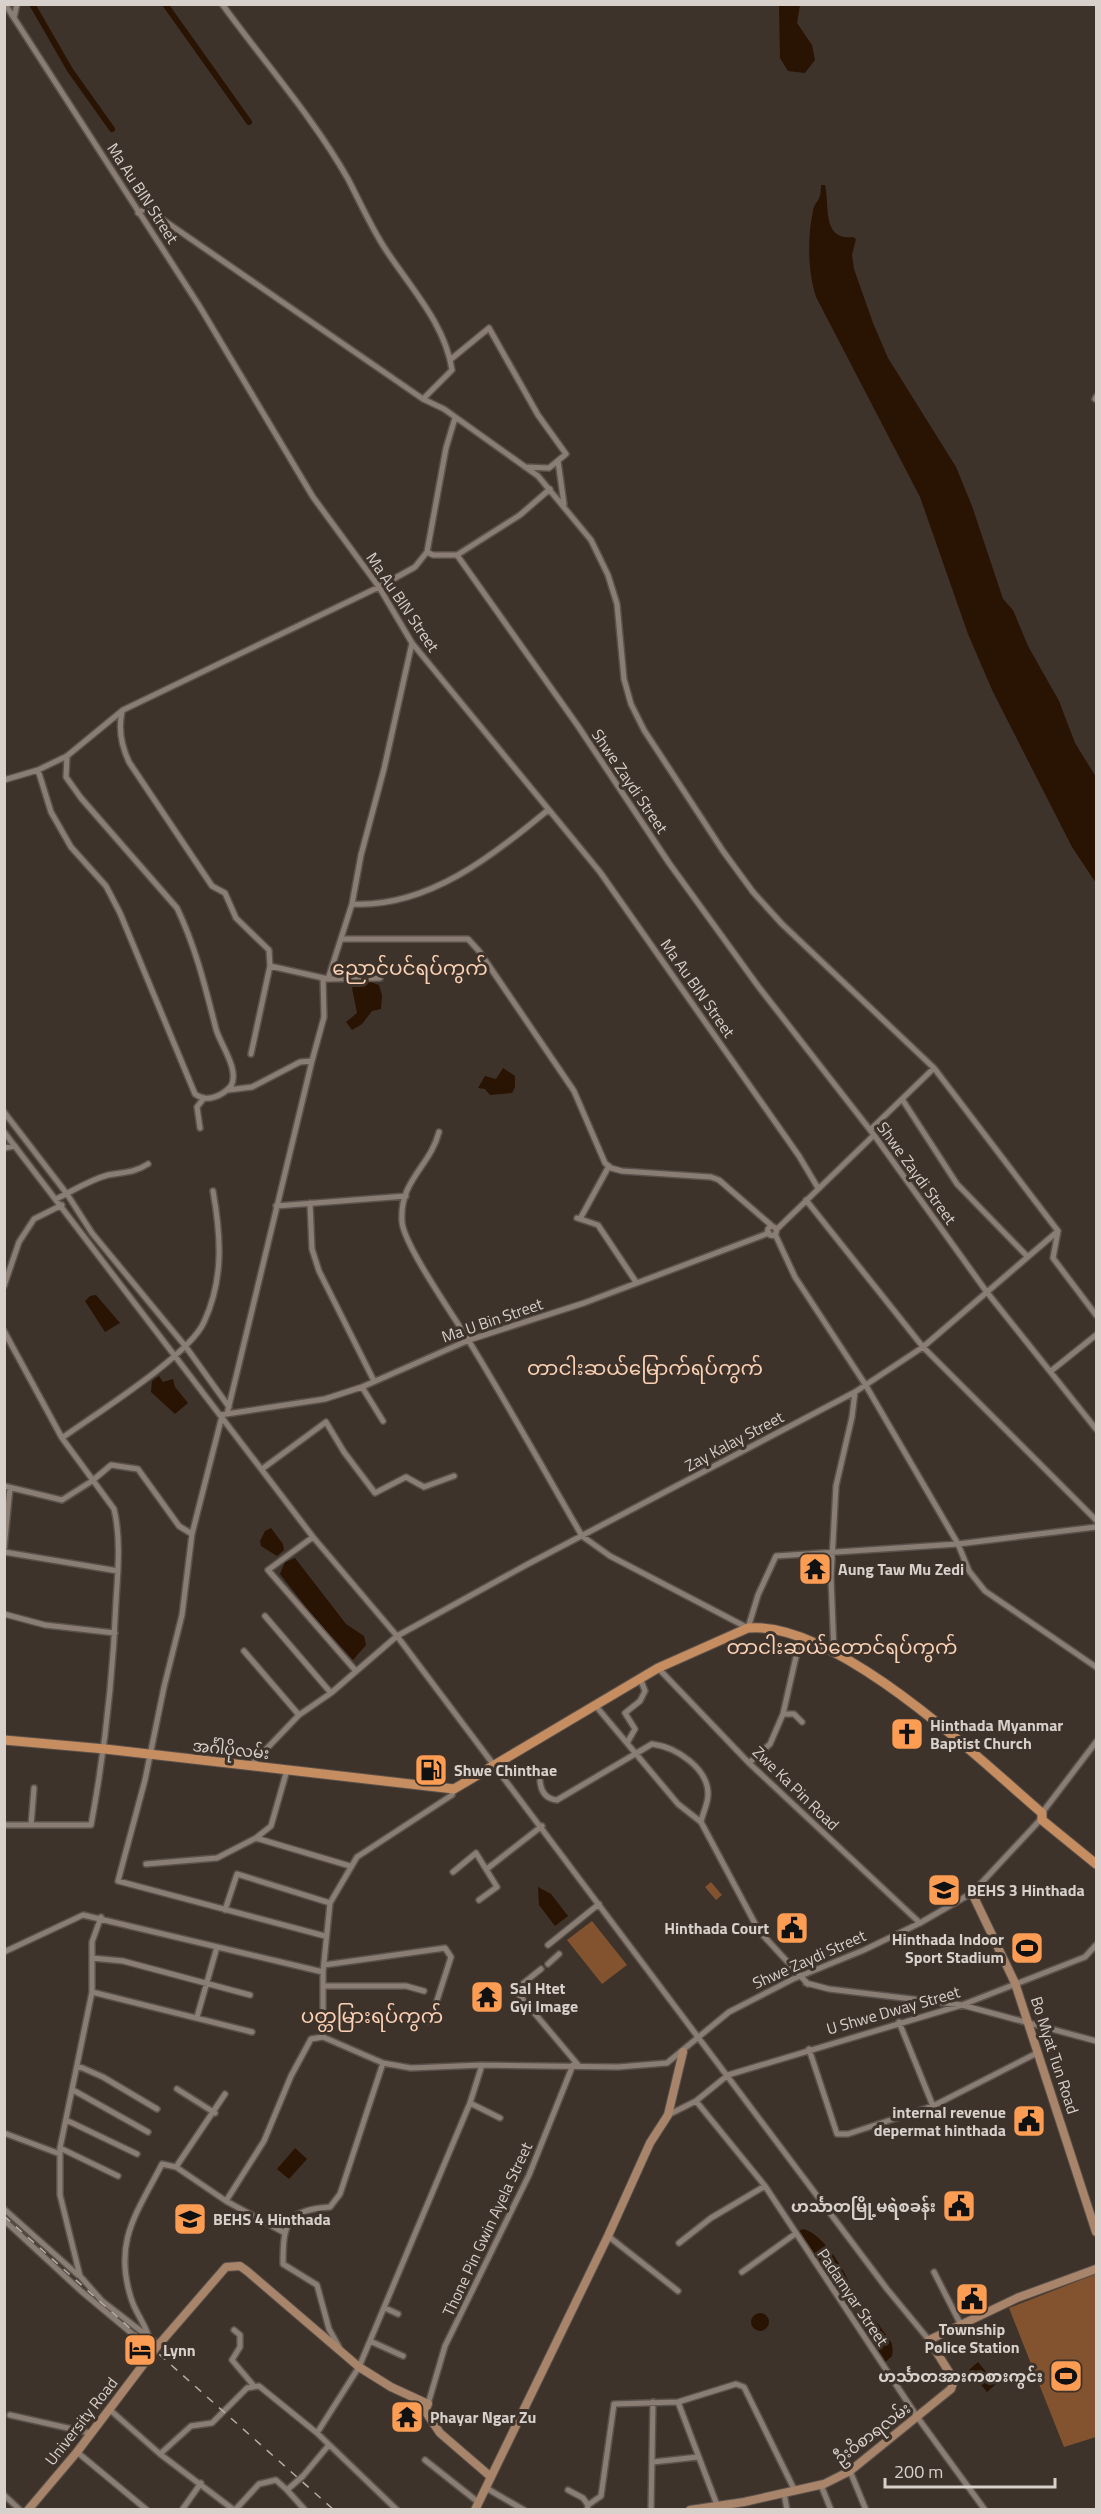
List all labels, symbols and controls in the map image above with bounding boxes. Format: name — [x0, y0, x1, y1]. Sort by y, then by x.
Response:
street label: Ma Au BIN Street — [101, 138, 185, 248]
street label: Ma Au BIN Street — [361, 547, 446, 657]
street label: Shwe Zaydi Street — [586, 724, 674, 838]
street label: Ma Au BIN Street — [655, 934, 741, 1043]
district label: ညောင်ပင်ရပ်ကွက် — [332, 952, 488, 984]
street label: Shwe Zaydi Street — [872, 1117, 963, 1230]
street label: Ma U Bin Street — [438, 1291, 546, 1349]
district label: တာငါးဆယ်မြောက်ရပ်ကွက် — [527, 1352, 763, 1384]
street label: Zay Kalay Street — [680, 1405, 788, 1477]
temple icon: Aung Taw Mu Zedi — [797, 1551, 833, 1587]
place label: Aung Taw Mu Zedi — [838, 1557, 964, 1581]
district label: တာငါးဆယ်တောင်ရပ်ကွက် — [726, 1631, 958, 1663]
place label: Hinthada Myanmar Baptist Church — [930, 1713, 1063, 1755]
church icon: Hinthada Myanmar Baptist Church — [889, 1716, 925, 1752]
street label: အင်္ဂါပိုလမ်း — [191, 1733, 271, 1768]
street label: Zwe Ka Pin Road — [747, 1740, 845, 1836]
fuel station icon: Shwe Chinthae — [413, 1752, 449, 1788]
place label: Shwe Chinthae — [454, 1758, 557, 1782]
school or university icon: BEHS 3 Hinthada — [926, 1872, 962, 1908]
place label: BEHS 3 Hinthada — [967, 1878, 1085, 1902]
public building icon: Hinthada Court — [774, 1910, 810, 1946]
place label: Hinthada Court — [664, 1916, 769, 1940]
street label: Shwe Zaydi Street — [749, 1923, 870, 1995]
place label: Hinthada Indoor Sport Stadium — [892, 1927, 1004, 1969]
sports icon: Hinthada Indoor Sport Stadium — [1009, 1930, 1045, 1966]
place label: Sal Htet Gyi Image — [510, 1976, 578, 2018]
temple icon: Sal Htet Gyi Image — [469, 1979, 505, 2015]
street label: U Shwe Dway Street — [824, 1979, 963, 2040]
street label: Bo Myat Tun Road — [1025, 1993, 1085, 2117]
district label: ပတ္တမြားရပ်ကွက် — [301, 2000, 443, 2032]
place label: internal revenue depermat hinthada — [874, 2100, 1006, 2142]
public building icon: internal revenue depermat hinthada — [1011, 2103, 1047, 2139]
street label: Thone Pin Gwin Ayela Street — [436, 2138, 538, 2320]
public building icon: ဟင်္သာတမြို့မရဲစခန်း — [941, 2188, 977, 2224]
place label: ဟင်္သာတမြို့မရဲစခန်း — [791, 2194, 936, 2220]
school or university icon: BEHS 4 Hinthada — [172, 2201, 208, 2237]
place label: BEHS 4 Hinthada — [213, 2207, 331, 2231]
street label: Padamyar Street — [811, 2243, 895, 2351]
public building icon: Township Police Station — [954, 2281, 990, 2317]
place label: Township Police Station — [924, 2317, 1020, 2359]
hotel icon: Lynn — [122, 2332, 158, 2368]
place label: Lynn — [163, 2338, 196, 2362]
sports icon: ဟင်္သာတအားကစားကွင်း — [1048, 2358, 1084, 2394]
place label: ဟင်္သာတအားကစားကွင်း — [878, 2364, 1043, 2389]
street label: University Road — [39, 2372, 123, 2470]
street label: ဦးဝိစာရလမ်း — [829, 2396, 917, 2471]
temple icon: Phayar Ngar Zu — [389, 2399, 425, 2435]
place label: Phayar Ngar Zu — [430, 2405, 536, 2429]
scale bar — [885, 2451, 1054, 2489]
text: 200 m — [894, 2458, 943, 2485]

